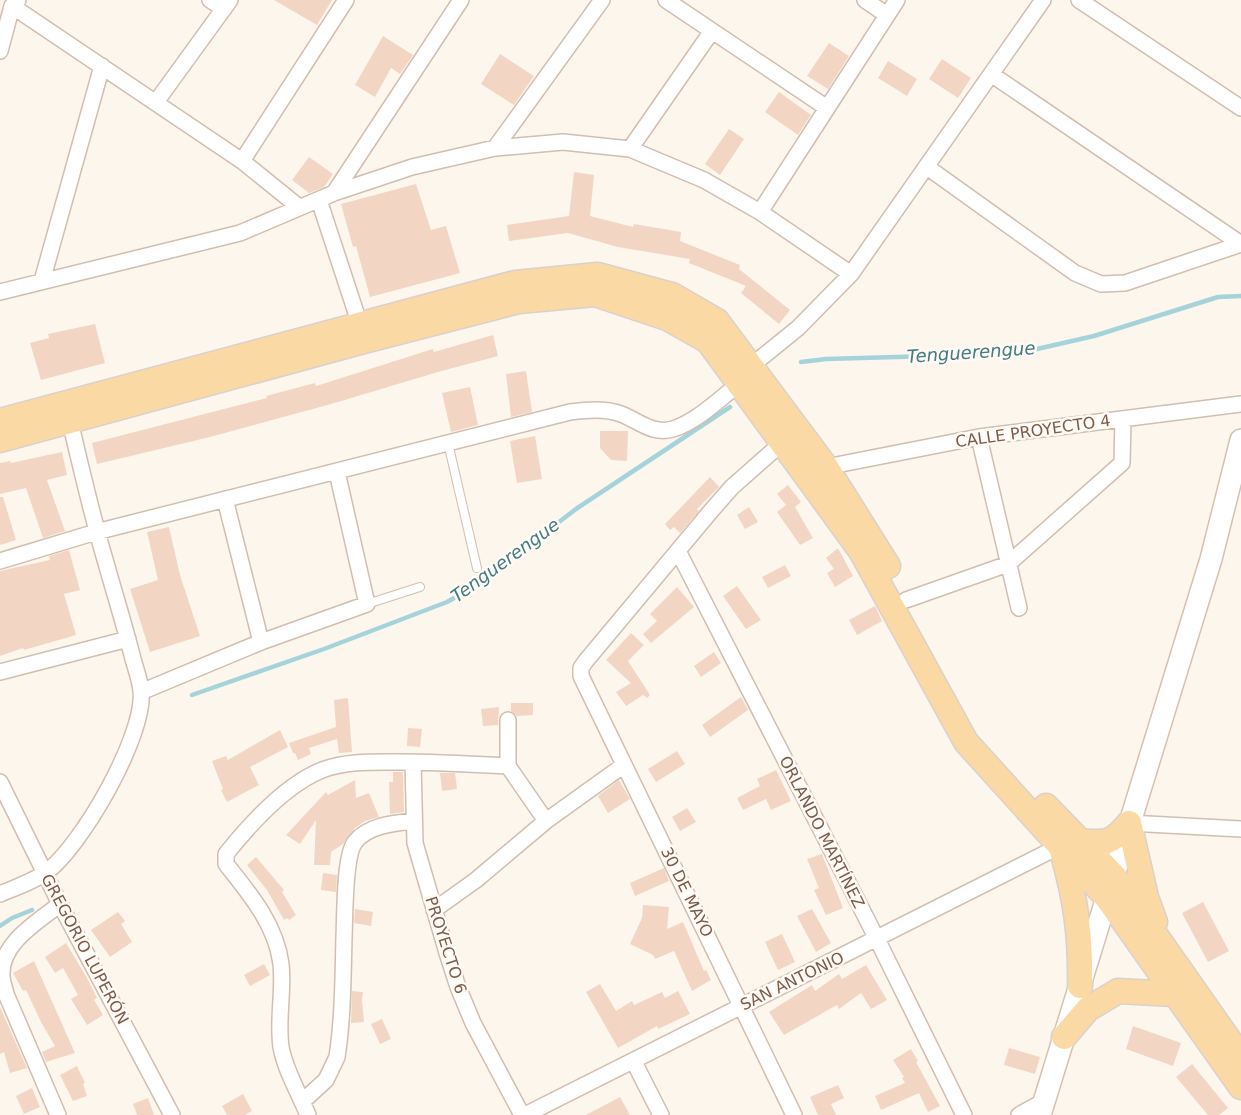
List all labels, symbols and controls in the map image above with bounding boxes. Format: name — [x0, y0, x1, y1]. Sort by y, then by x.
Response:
water label: Tenguerengue — [906, 337, 1036, 367]
street label: CALLE PROYECTO 4 — [954, 411, 1112, 451]
water label: Tenguerengue — [447, 514, 563, 606]
street label: ORLANDO MARTÍNEZ — [775, 753, 869, 911]
street label: 30 DE MAYO — [657, 844, 717, 940]
street label: GREGORIO LUPERÓN — [37, 871, 133, 1027]
street label: PROYECTO 6 — [421, 894, 471, 996]
street label: SAN ANTONIO — [737, 948, 847, 1014]

